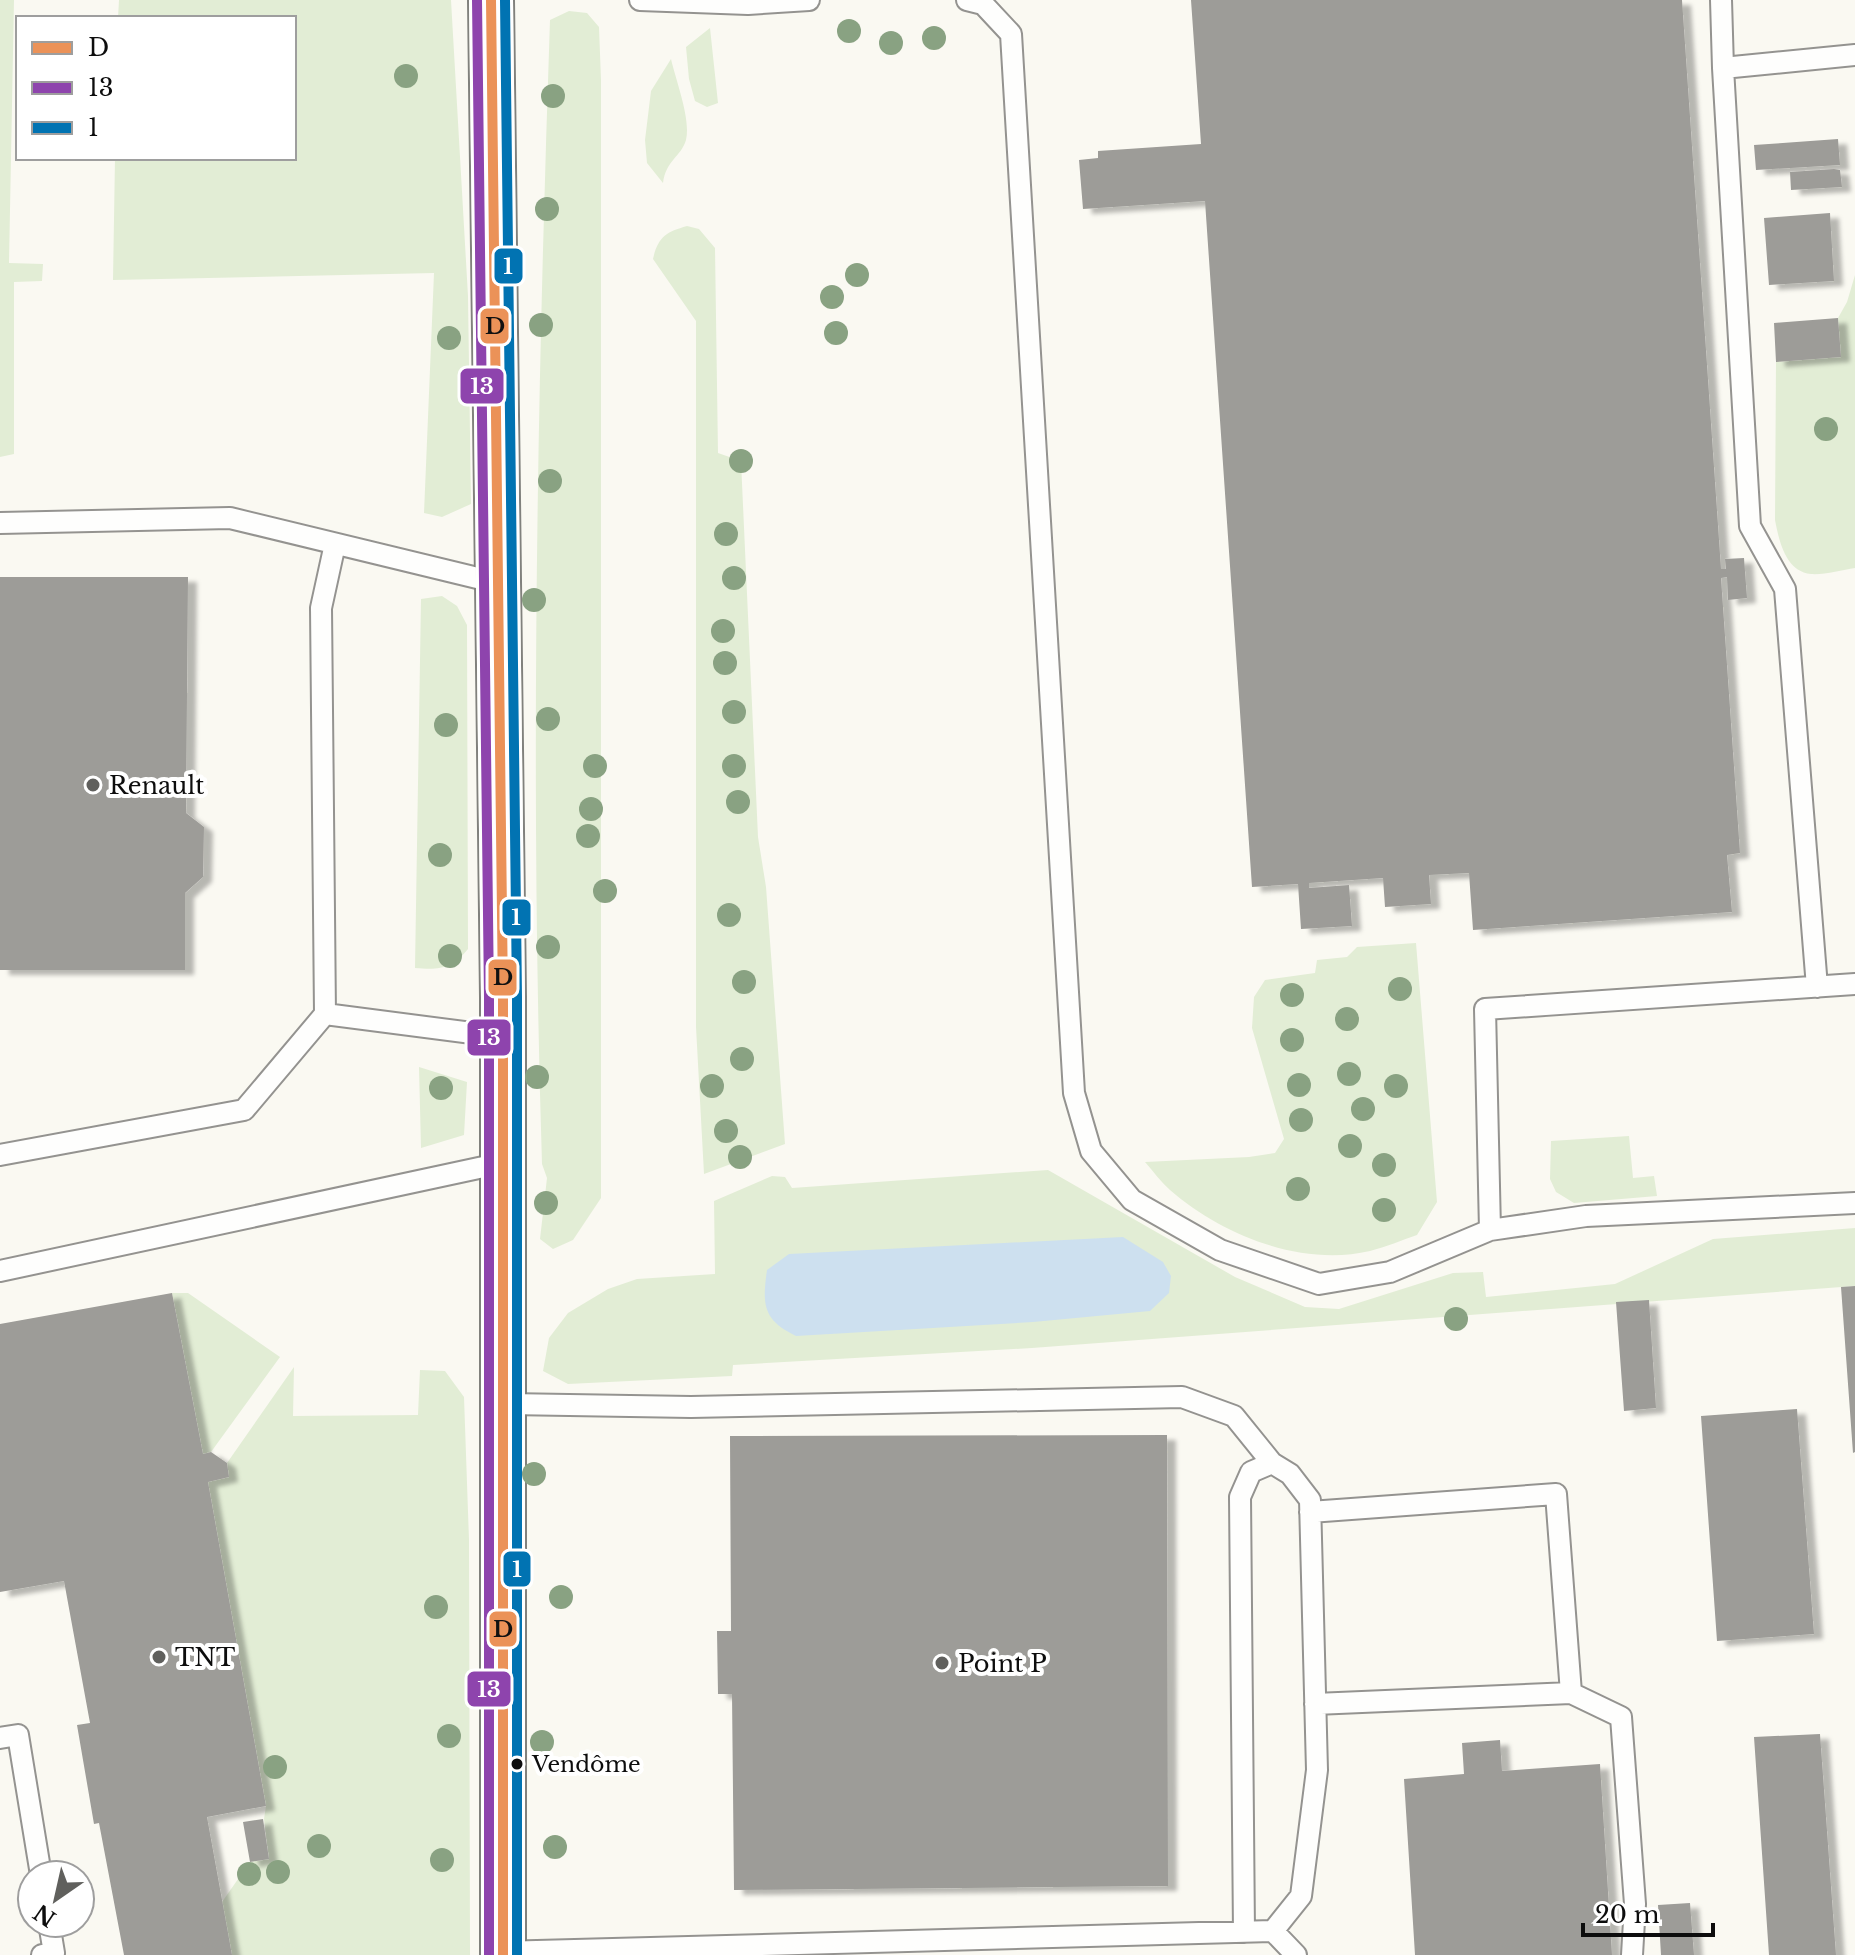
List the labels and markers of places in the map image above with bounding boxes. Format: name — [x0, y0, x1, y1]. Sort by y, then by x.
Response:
place label: Renault — [109, 771, 204, 800]
marker: Renault — [84, 776, 102, 794]
place label: TNT — [175, 1643, 235, 1672]
marker: TNT — [150, 1648, 168, 1666]
place label: Point P — [958, 1649, 1047, 1678]
marker: Point P — [933, 1654, 951, 1672]
place label: Vendôme — [531, 1751, 641, 1778]
marker: Vendôme — [509, 1756, 525, 1772]

